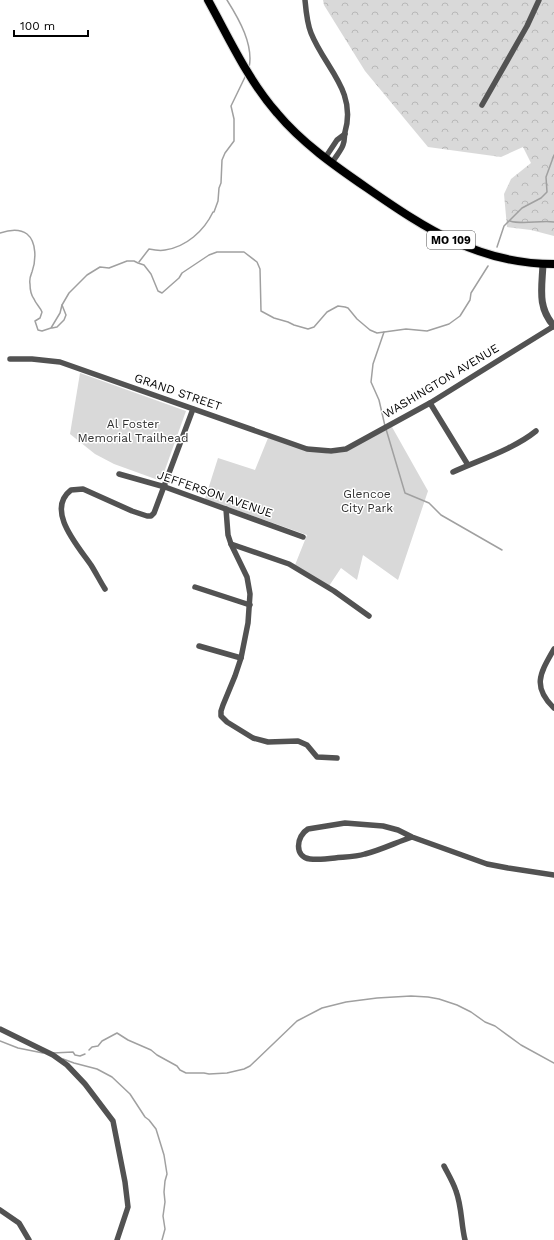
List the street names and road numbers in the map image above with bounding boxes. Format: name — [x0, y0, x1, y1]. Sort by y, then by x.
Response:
road number: MO 109 — [427, 231, 475, 249]
street label: WASHINGTON AVENUE — [381, 341, 502, 421]
street label: GRAND STREET — [133, 371, 223, 413]
street label: JEFFERSON AVENUE — [155, 468, 275, 520]

